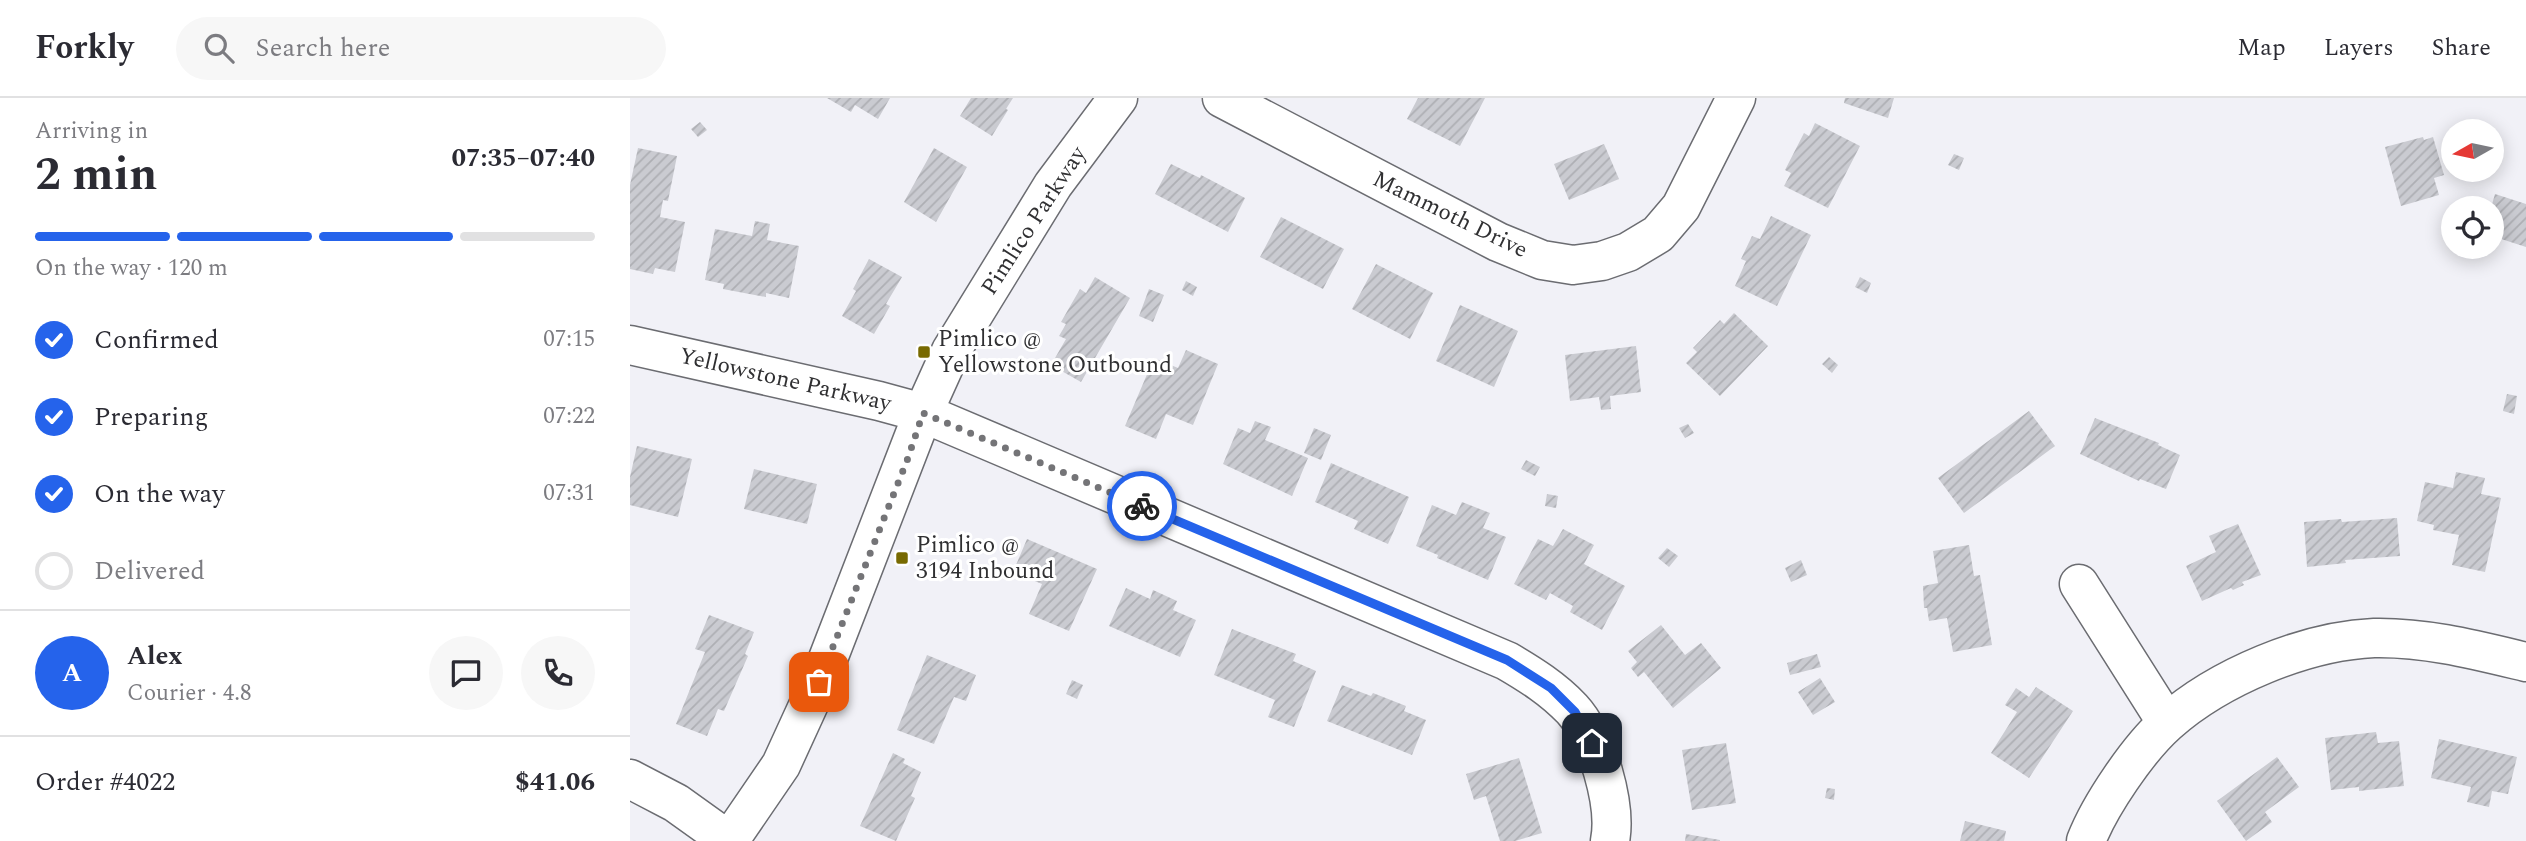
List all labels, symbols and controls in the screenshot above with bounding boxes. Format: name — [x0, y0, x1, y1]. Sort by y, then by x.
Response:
search box — [176, 17, 666, 80]
text: Forkly — [35, 23, 134, 73]
text: Search here — [256, 28, 390, 68]
icon: search — [200, 29, 238, 67]
text: Map — [2237, 30, 2286, 66]
text: Layers — [2324, 30, 2394, 66]
text: Share — [2432, 30, 2491, 66]
text: Arriving in — [35, 114, 148, 149]
north arrow — [2441, 119, 2504, 182]
map controls — [2441, 119, 2504, 259]
text: 07:35–07:40 — [451, 138, 595, 178]
street label: Pimlico Parkway — [973, 139, 1096, 303]
text: 2 min — [35, 140, 157, 210]
street label: Mammoth Drive — [1366, 162, 1534, 268]
button: locate — [2441, 196, 2504, 259]
text: On the way · 120 m — [35, 251, 228, 286]
text: Confirmed — [94, 320, 219, 360]
icon: check — [35, 321, 73, 359]
text: 07:15 — [543, 322, 595, 357]
place label: Pimlico @ Yellowstone Outbound — [938, 322, 1172, 383]
street label: Yellowstone Parkway — [675, 339, 895, 422]
marker: Pimlico @ Yellowstone Outbound — [916, 344, 932, 360]
text: Preparing — [94, 397, 208, 437]
icon: check — [35, 398, 73, 436]
text: 07:22 — [543, 399, 595, 434]
courier — [1107, 471, 1177, 541]
text: On the way — [94, 474, 225, 514]
icon: check — [35, 475, 73, 513]
text: 07:31 — [543, 476, 595, 511]
icon: bike — [1123, 487, 1161, 525]
place label: Pimlico @ 3194 Inbound — [916, 528, 1055, 589]
marker: Pimlico @ 3194 Inbound — [894, 550, 910, 566]
text: Delivered — [94, 551, 205, 591]
text: Alex — [127, 636, 182, 676]
button: chat — [429, 636, 503, 710]
button: phone — [521, 636, 595, 710]
pin — [789, 652, 849, 712]
text: A — [62, 653, 82, 693]
icon: bag — [800, 663, 838, 701]
text: Courier · 4.8 — [127, 676, 252, 711]
pin — [1562, 713, 1622, 773]
icon: home — [1573, 724, 1611, 762]
text: Order #4022 — [35, 762, 175, 802]
text: $41.06 — [515, 762, 595, 802]

